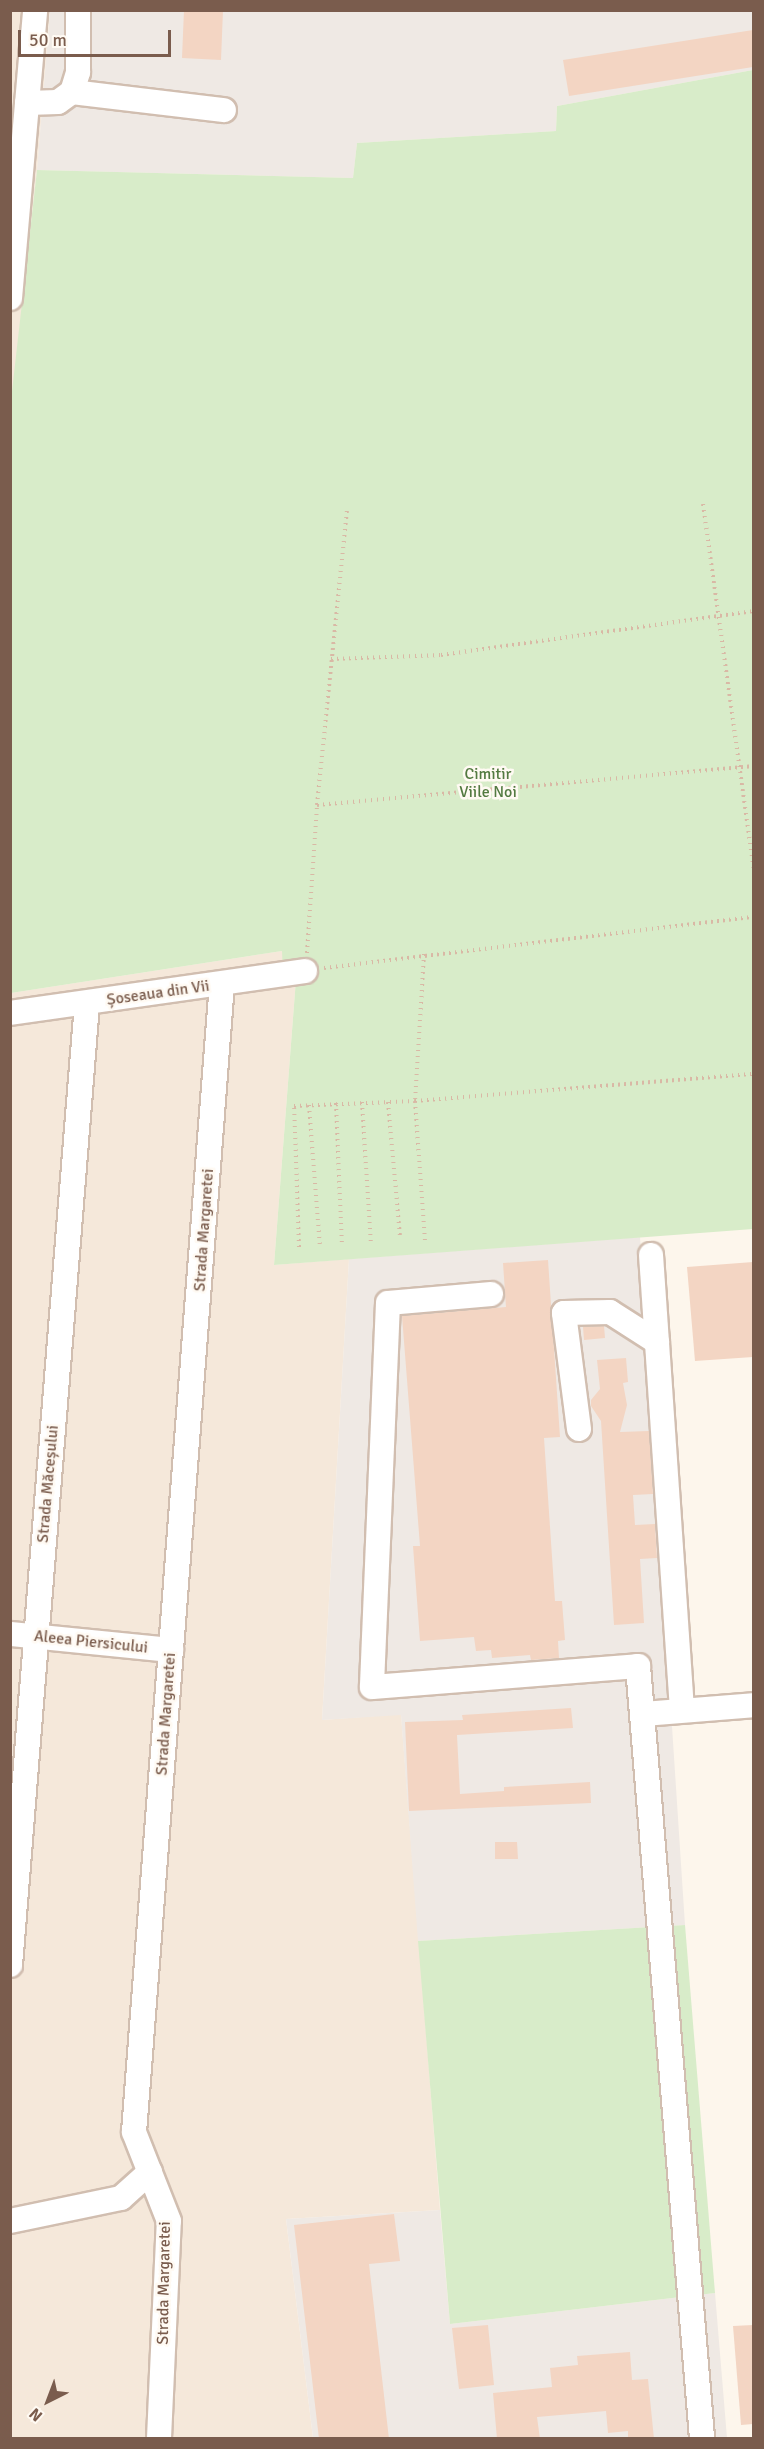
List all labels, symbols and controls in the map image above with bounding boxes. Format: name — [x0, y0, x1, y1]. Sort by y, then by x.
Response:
scale bar — [21, 18, 174, 56]
text: 50 m — [29, 29, 67, 51]
park label: Cimitir Viile Noi — [459, 764, 517, 802]
street label: Șoseaua din Vii — [105, 976, 211, 1010]
street label: Strada Margaretei — [190, 1168, 218, 1292]
street label: Strada Măceșului — [33, 1424, 63, 1544]
street label: Aleea Piersicului — [33, 1626, 149, 1658]
street label: Strada Margaretei — [152, 1652, 180, 1776]
street label: Strada Margaretei — [153, 2221, 175, 2345]
north arrow — [18, 2371, 78, 2431]
text: N — [25, 2403, 47, 2426]

